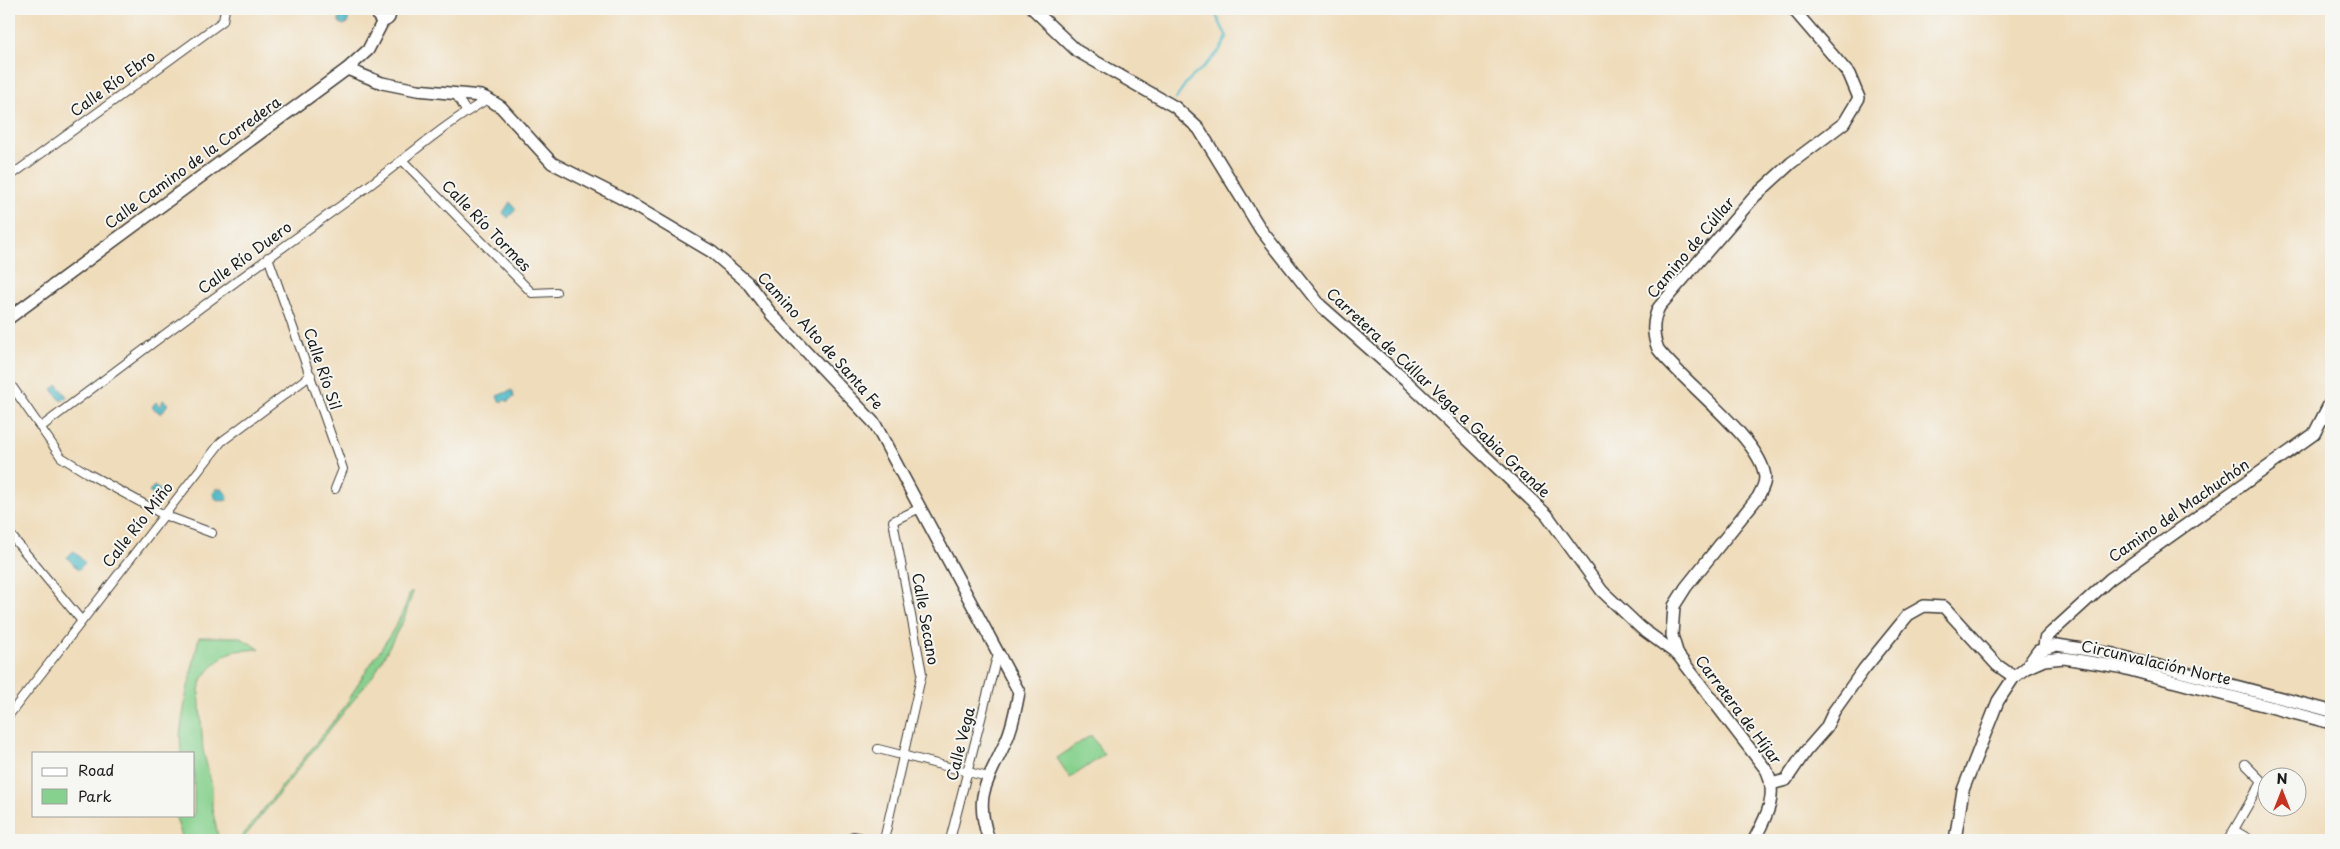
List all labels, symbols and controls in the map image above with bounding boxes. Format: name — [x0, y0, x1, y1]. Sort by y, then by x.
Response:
street label: Calle Río Ebro — [65, 44, 160, 122]
street label: Calle Camino de la Corredera — [99, 89, 286, 234]
street label: Calle Río Tormes — [437, 174, 537, 276]
street label: Camino de Cúllar — [1640, 191, 1739, 303]
street label: Calle Río Duero — [192, 215, 296, 299]
street label: Camino Alto de Santa Fe — [753, 266, 889, 414]
street label: Carretera de Cúllar Vega a Gabia Grande — [1322, 282, 1556, 502]
street label: Calle Río Sil — [299, 324, 348, 413]
street label: Camino del Machuchón — [2103, 452, 2253, 567]
street label: Calle Río Miño — [96, 476, 178, 572]
street label: Calle Secano — [907, 571, 946, 667]
street label: Circunvalación Norte — [2079, 633, 2234, 690]
street label: Carretera de Híjar — [1690, 650, 1788, 769]
street label: Calle Vega — [939, 704, 980, 783]
legend — [32, 752, 195, 816]
text: Road — [78, 758, 114, 781]
north arrow — [2258, 766, 2308, 816]
text: N — [2276, 768, 2288, 789]
text: Park — [78, 784, 112, 807]

